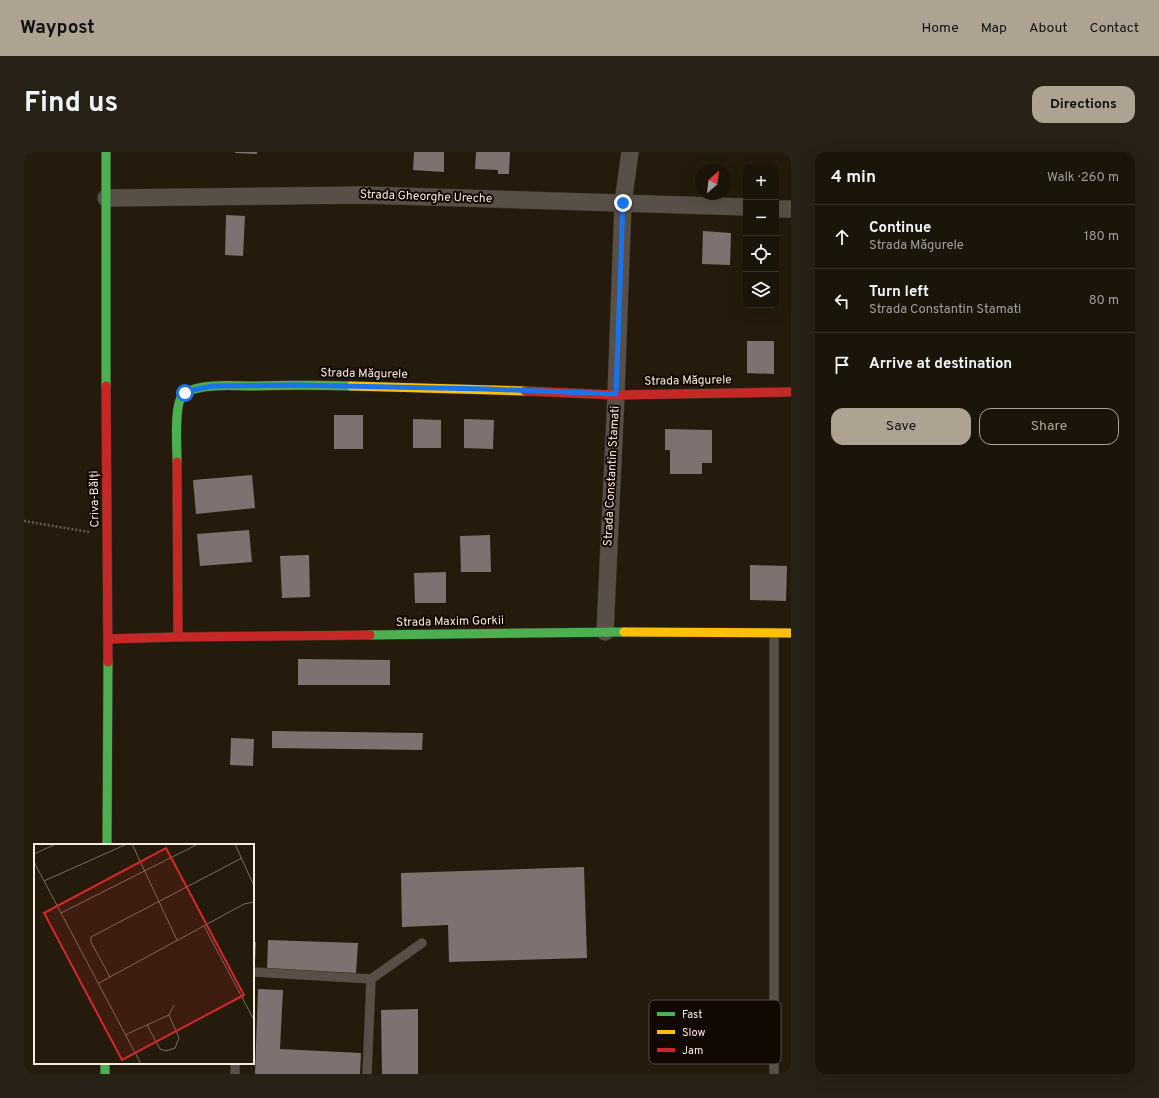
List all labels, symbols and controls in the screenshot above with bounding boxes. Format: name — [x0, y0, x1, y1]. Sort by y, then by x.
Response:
text: Waypost — [20, 16, 95, 40]
text: Home — [922, 20, 959, 37]
text: Map — [981, 20, 1007, 37]
text: About — [1029, 20, 1068, 37]
text: Contact — [1090, 20, 1139, 37]
text: Find us — [24, 86, 118, 122]
button: Directions — [1032, 86, 1135, 123]
north arrow — [695, 164, 731, 200]
map controls — [743, 164, 779, 308]
button: + — [743, 164, 779, 200]
text: 4 min — [831, 167, 876, 189]
text: Walk · 260 m — [1047, 170, 1119, 186]
street label: Strada Gheorghe Ureche — [360, 187, 492, 207]
route end — [614, 194, 632, 212]
button: − — [743, 200, 779, 236]
text: Continue — [869, 219, 931, 238]
icon: ahead — [831, 226, 853, 248]
text: 180 m — [1084, 229, 1119, 245]
button: locate — [743, 236, 779, 272]
text: Strada Măgurele — [869, 238, 964, 254]
button: layers — [743, 272, 779, 308]
text: Turn left — [869, 283, 929, 302]
icon: left — [831, 290, 853, 312]
text: 80 m — [1089, 293, 1119, 309]
text: Strada Constantin Stamati — [869, 302, 1021, 318]
icon: arrive — [831, 354, 853, 376]
text: Arrive at destination — [869, 355, 1012, 374]
street label: Strada Măgurele — [320, 365, 408, 383]
street label: Strada Măgurele — [644, 372, 732, 390]
route start — [176, 384, 194, 402]
street label: Strada Constantin Stamati — [600, 405, 624, 547]
button: Save — [831, 408, 971, 445]
button: Share — [979, 408, 1119, 445]
street label: Criva-Bălți — [87, 470, 103, 528]
street label: Strada Maxim Gorkii — [396, 613, 504, 631]
inset map — [34, 844, 254, 1064]
legend — [649, 1000, 781, 1064]
text: Fast — [682, 1008, 702, 1022]
text: Slow — [682, 1026, 705, 1040]
text: Jam — [682, 1044, 703, 1058]

